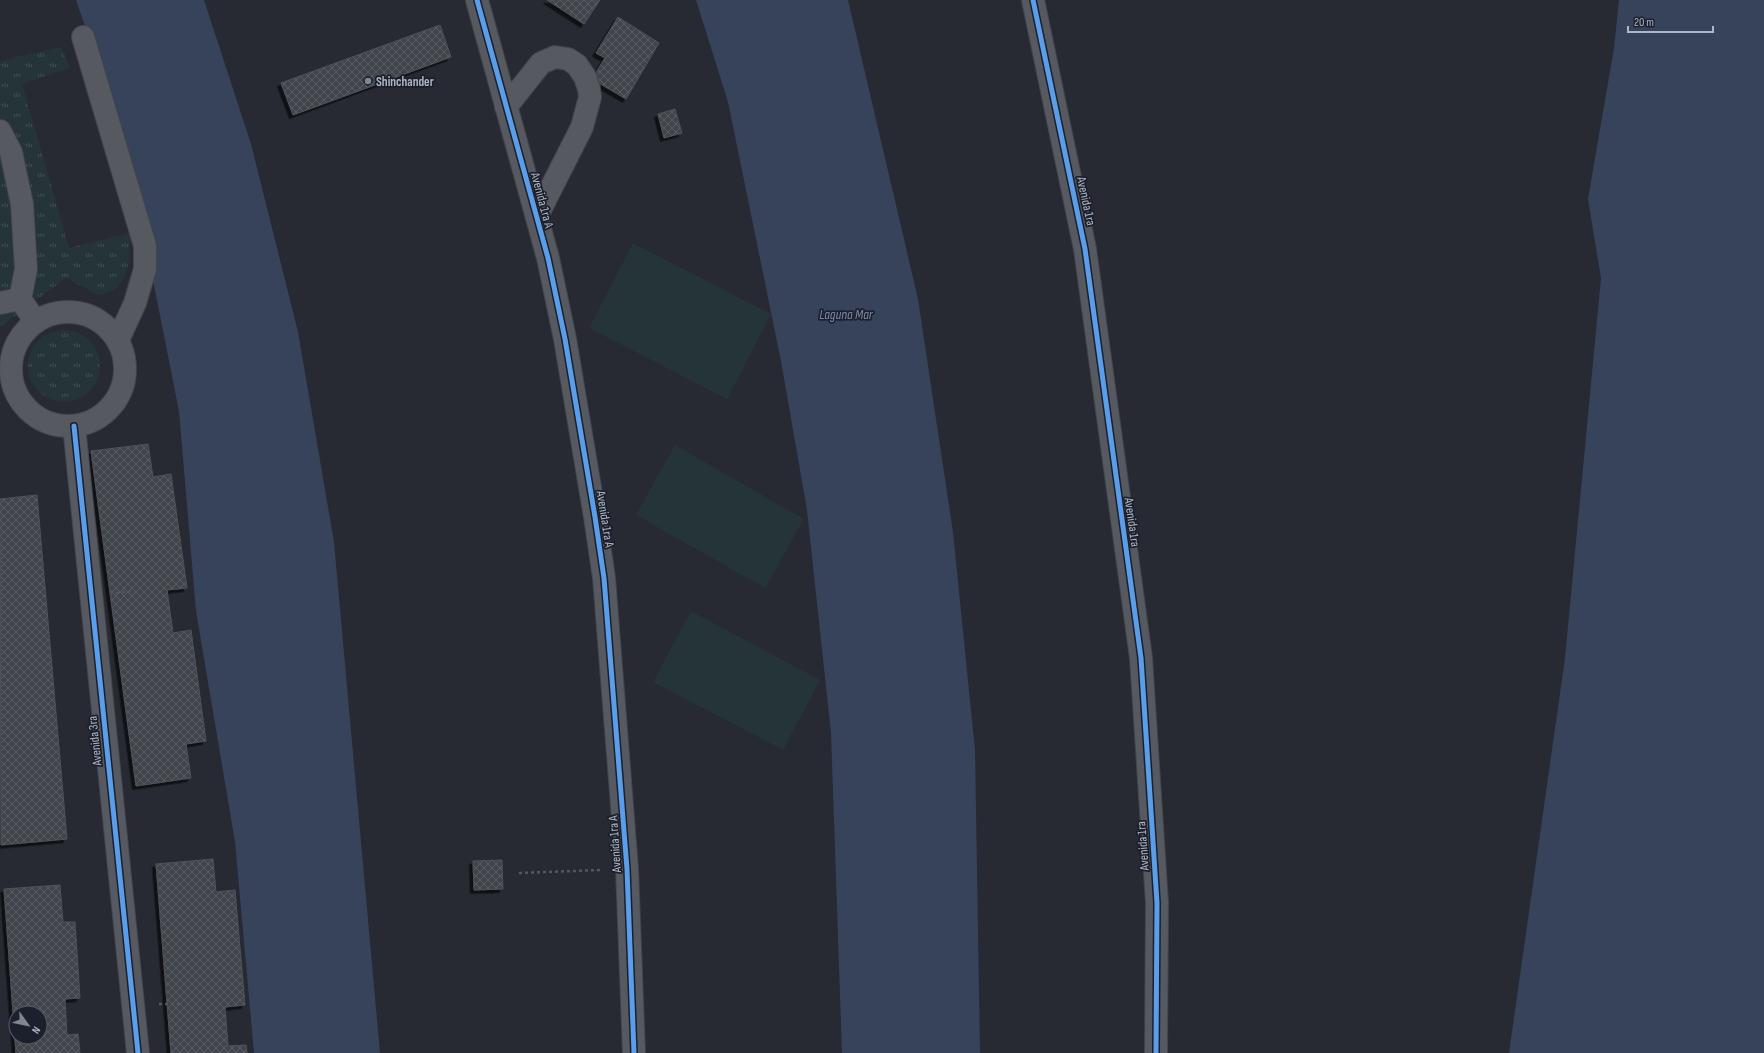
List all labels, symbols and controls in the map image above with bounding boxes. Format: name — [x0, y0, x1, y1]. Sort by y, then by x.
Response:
scale bar — [1628, 8, 1713, 34]
text: 20 m — [1634, 15, 1654, 30]
place label: Shinchander — [376, 74, 434, 90]
marker: Shinchander — [363, 76, 373, 86]
street label: Avenida 1ra A — [527, 170, 557, 230]
street label: Avenida 1ra — [1073, 174, 1099, 227]
water label: Laguna Mar — [819, 306, 874, 323]
street label: Avenida 1ra A — [592, 489, 617, 549]
street label: Avenida 1ra — [1121, 496, 1143, 548]
street label: Avenida 3ra — [84, 715, 106, 768]
street label: Avenida 1ra A — [605, 814, 625, 874]
street label: Avenida 1ra — [1133, 821, 1153, 872]
north arrow — [8, 1005, 48, 1045]
text: N — [29, 1024, 43, 1036]

